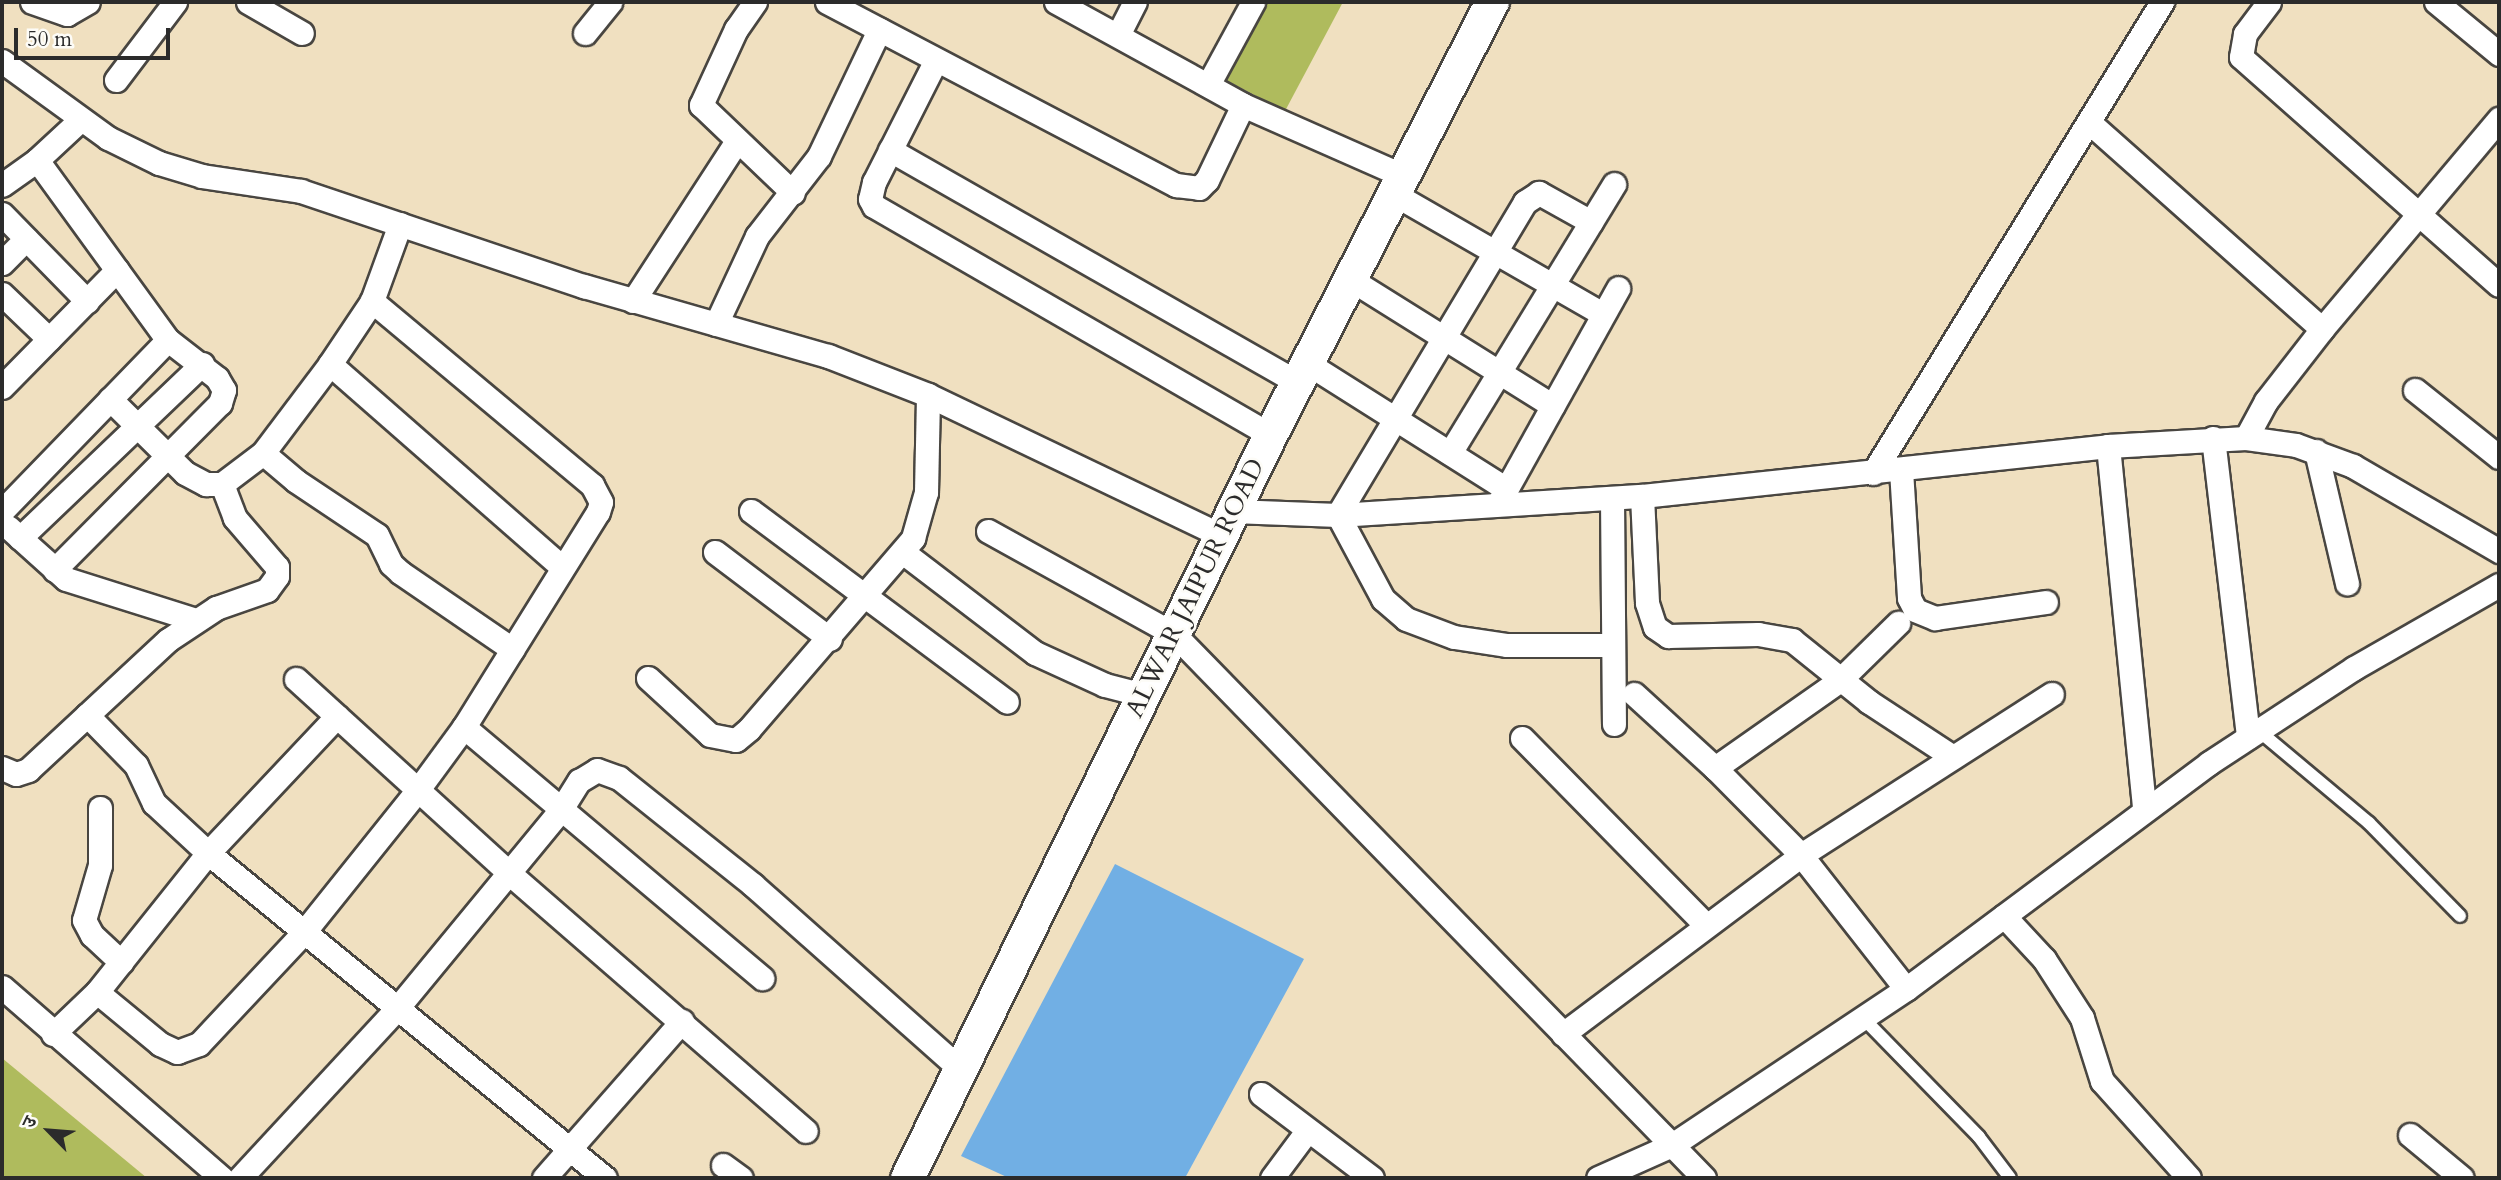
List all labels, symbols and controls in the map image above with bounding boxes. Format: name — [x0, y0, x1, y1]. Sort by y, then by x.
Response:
scale bar — [18, 14, 173, 58]
text: 50 m — [27, 25, 72, 54]
street label: ALWAR JAIPUR ROAD — [1119, 453, 1271, 723]
north arrow — [14, 1096, 84, 1166]
text: उ — [16, 1112, 44, 1132]

